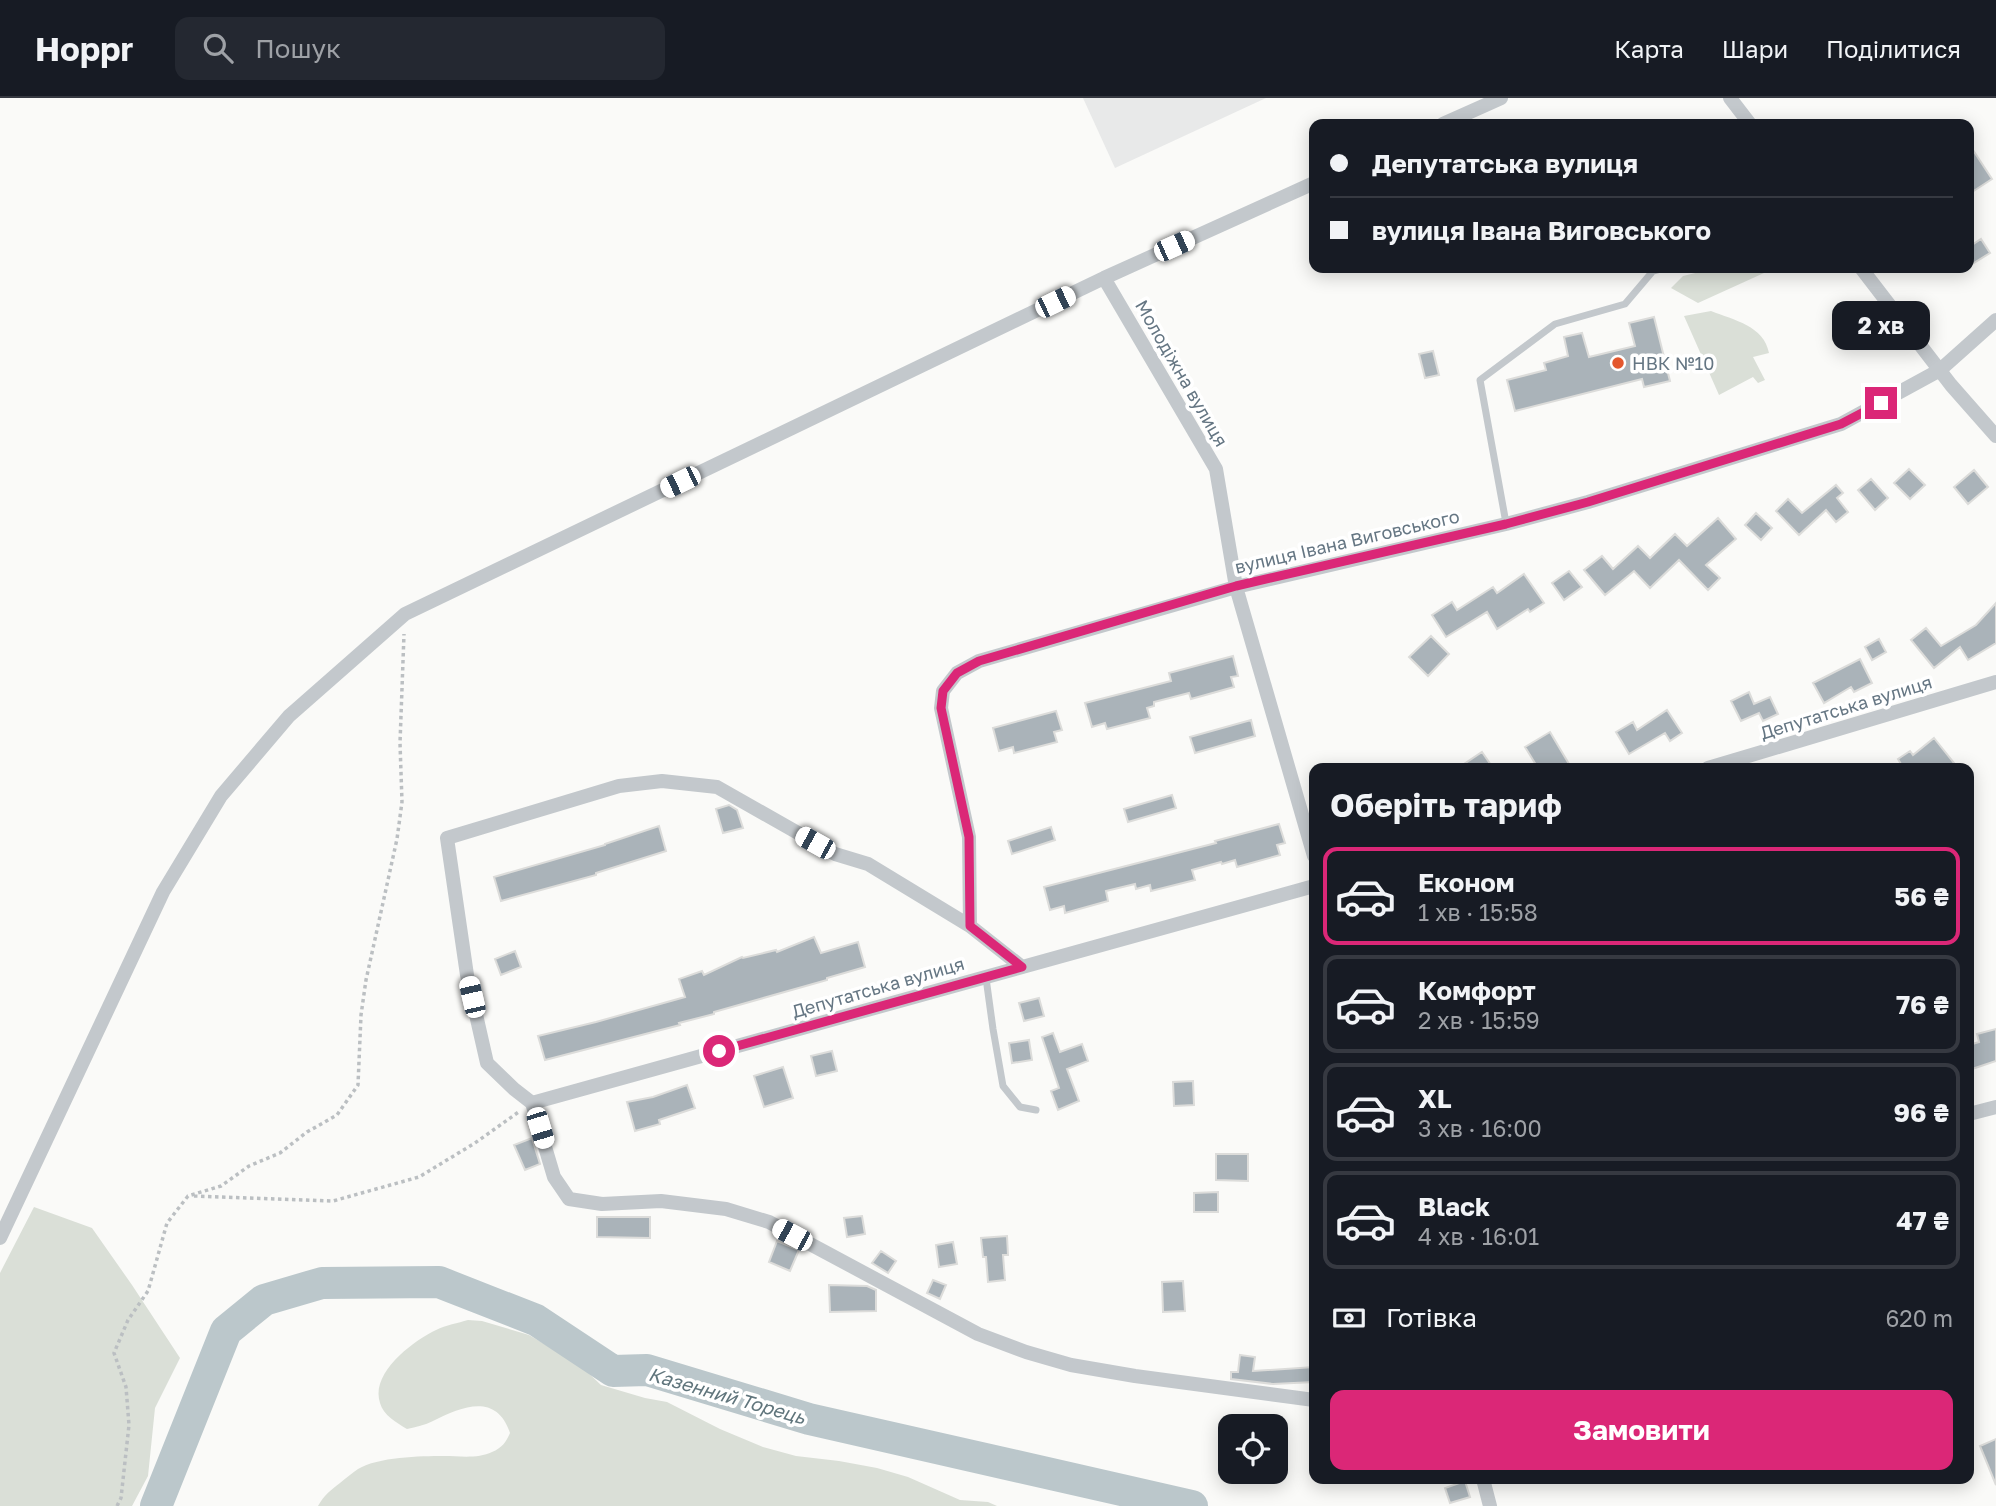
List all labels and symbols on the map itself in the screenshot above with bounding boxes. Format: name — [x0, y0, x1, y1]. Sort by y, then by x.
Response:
car — [1151, 228, 1198, 264]
car — [1032, 283, 1079, 321]
street label: Молодіжна вулиця — [1131, 296, 1233, 450]
callout: 2 хв — [1832, 302, 1930, 350]
place label: НВК №10 — [1632, 352, 1714, 374]
marker: НВК №10 — [1610, 355, 1626, 371]
route end — [1865, 387, 1897, 419]
car — [657, 463, 704, 501]
street label: вулиця Івана Виговського — [1233, 504, 1461, 578]
street label: Депутатська вулиця — [1757, 670, 1935, 744]
car — [792, 824, 839, 862]
street label: Депутатська вулиця — [789, 952, 967, 1022]
car — [458, 974, 487, 1020]
route start — [703, 1035, 735, 1067]
car — [524, 1105, 557, 1151]
car — [769, 1216, 816, 1254]
water label: Казенний Торець — [646, 1362, 809, 1429]

